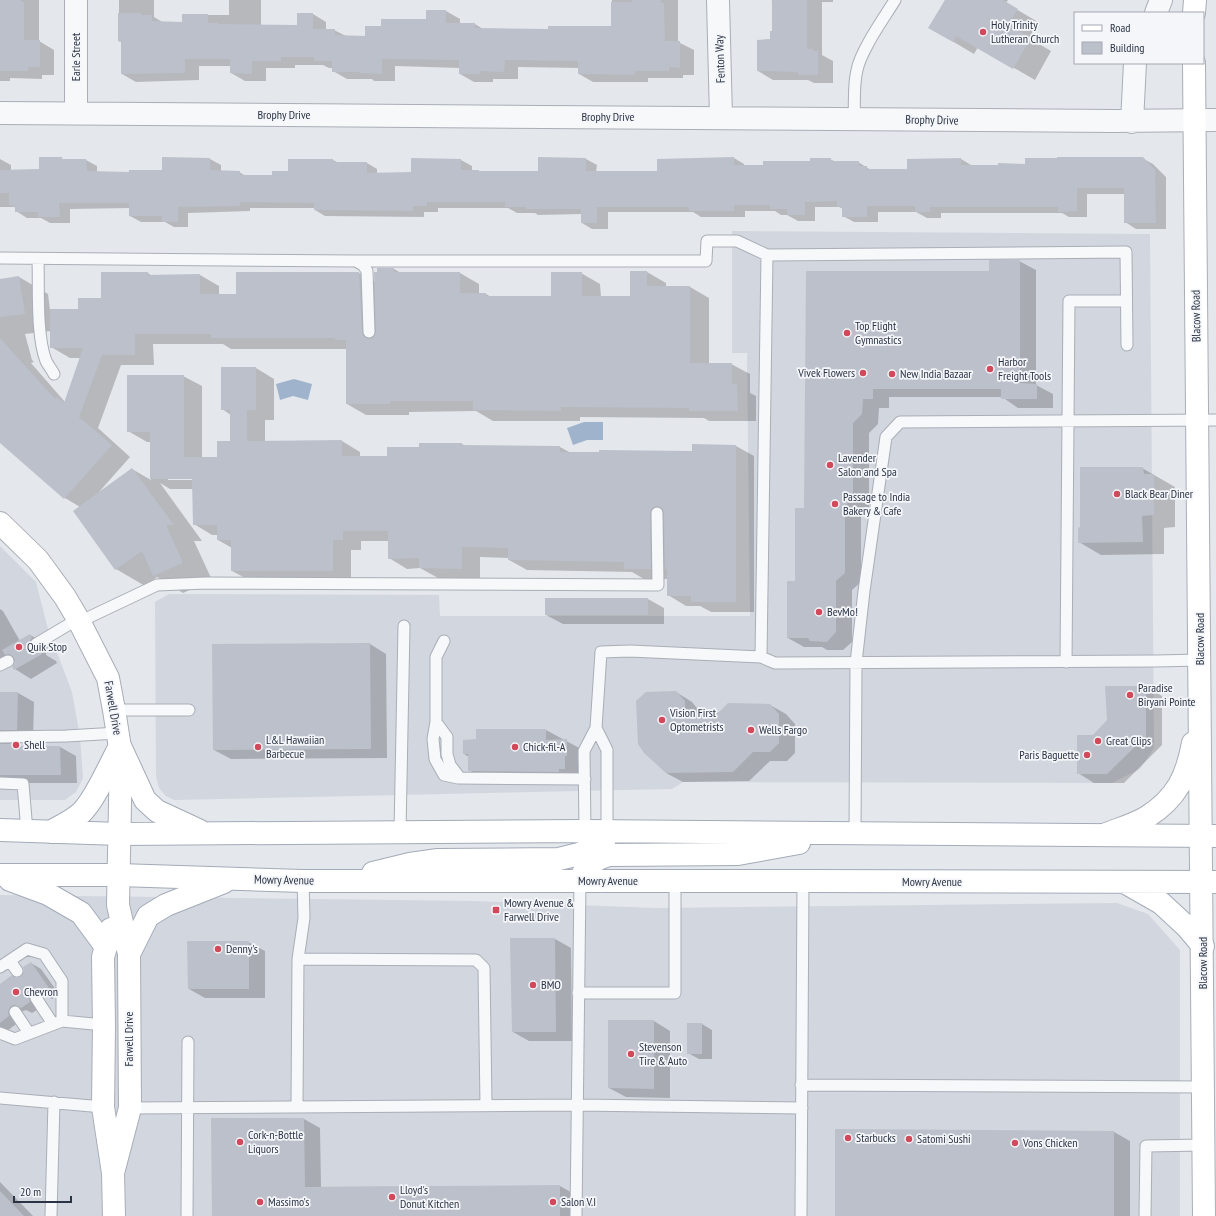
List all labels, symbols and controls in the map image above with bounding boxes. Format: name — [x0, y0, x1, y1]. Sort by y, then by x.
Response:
legend — [1074, 12, 1204, 64]
place label: Holy Trinity Lutheran Church — [991, 17, 1059, 46]
text: Road — [1110, 20, 1130, 35]
marker: Holy Trinity Lutheran Church — [978, 27, 988, 37]
street label: Earle Street — [68, 32, 83, 81]
street label: Fenton Way — [711, 34, 728, 83]
text: Building — [1110, 40, 1145, 55]
street label: Brophy Drive — [257, 107, 311, 122]
street label: Brophy Drive — [581, 109, 635, 124]
street label: Brophy Drive — [905, 112, 959, 127]
street label: Blacow Road — [1188, 290, 1203, 342]
place label: Top Flight Gymnastics — [855, 318, 902, 347]
marker: Top Flight Gymnastics — [842, 328, 852, 338]
place label: Harbor Freight Tools — [998, 354, 1051, 383]
marker: Harbor Freight Tools — [985, 364, 995, 374]
place label: Vivek Flowers — [797, 365, 855, 380]
place label: New India Bazaar — [900, 366, 972, 381]
marker: Vivek Flowers — [858, 368, 868, 378]
marker: New India Bazaar — [887, 369, 897, 379]
place label: Lavender Salon and Spa — [838, 450, 897, 479]
marker: Lavender Salon and Spa — [825, 460, 835, 470]
place label: Black Bear Diner — [1125, 486, 1194, 501]
place label: Passage to India Bakery & Cafe — [843, 489, 910, 518]
marker: Black Bear Diner — [1112, 489, 1122, 499]
marker: Passage to India Bakery & Cafe — [830, 499, 840, 509]
place label: BevMo! — [827, 604, 858, 619]
marker: BevMo! — [814, 607, 824, 617]
street label: Blacow Road — [1192, 613, 1207, 665]
place label: Quik Stop — [27, 639, 67, 654]
marker: Quik Stop — [14, 642, 24, 652]
street label: Farwell Drive — [101, 680, 126, 736]
place label: Paradise Biryani Pointe — [1138, 680, 1196, 709]
marker: Paradise Biryani Pointe — [1125, 690, 1135, 700]
place label: Vision First Optometrists — [669, 705, 724, 734]
marker: Vision First Optometrists — [657, 715, 667, 725]
place label: Wells Fargo — [759, 722, 807, 737]
marker: Wells Fargo — [746, 725, 756, 735]
place label: L&L Hawaiian Barbecue — [266, 732, 324, 761]
place label: Great Clips — [1106, 733, 1151, 748]
marker: Great Clips — [1093, 736, 1103, 746]
place label: Shell — [24, 737, 45, 752]
place label: Chick-fil-A — [523, 739, 566, 754]
marker: Shell — [11, 740, 21, 750]
marker: L&L Hawaiian Barbecue — [253, 742, 263, 752]
marker: Chick-fil-A — [510, 742, 520, 752]
place label: Paris Baguette — [1019, 747, 1079, 762]
marker: Paris Baguette — [1082, 750, 1092, 760]
street label: Mowry Avenue — [254, 871, 314, 888]
street label: Mowry Avenue — [578, 873, 638, 888]
street label: Mowry Avenue — [902, 874, 962, 889]
place label: Mowry Avenue & Farwell Drive — [504, 895, 574, 924]
marker: Mowry Avenue & Farwell Drive — [491, 905, 501, 915]
street label: Blacow Road — [1195, 937, 1210, 989]
place label: Denny's — [226, 941, 258, 956]
marker: Denny's — [213, 944, 223, 954]
place label: BMO — [541, 977, 561, 992]
marker: BMO — [528, 980, 538, 990]
place label: Chevron — [24, 984, 58, 999]
marker: Chevron — [11, 987, 21, 997]
street label: Farwell Drive — [121, 1012, 136, 1066]
place label: Stevenson Tire & Auto — [639, 1039, 687, 1068]
marker: Stevenson Tire & Auto — [626, 1049, 636, 1059]
place label: Cork-n-Bottle Liquors — [248, 1127, 303, 1156]
place label: Starbucks — [856, 1130, 896, 1145]
place label: Satomi Sushi — [917, 1131, 971, 1146]
marker: Starbucks — [843, 1133, 853, 1143]
marker: Satomi Sushi — [904, 1134, 914, 1144]
place label: Vons Chicken — [1022, 1135, 1077, 1150]
marker: Cork-n-Bottle Liquors — [235, 1137, 245, 1147]
marker: Vons Chicken — [1010, 1138, 1020, 1148]
scale bar — [14, 1178, 71, 1204]
place label: Lloyd's Donut Kitchen — [400, 1182, 459, 1211]
text: 20 m — [20, 1184, 41, 1199]
marker: Lloyd's Donut Kitchen — [387, 1192, 397, 1202]
place label: Massimo's — [268, 1194, 309, 1209]
place label: Salon V.I — [561, 1194, 596, 1209]
marker: Massimo's — [255, 1197, 265, 1207]
marker: Salon V.I — [548, 1197, 558, 1207]

